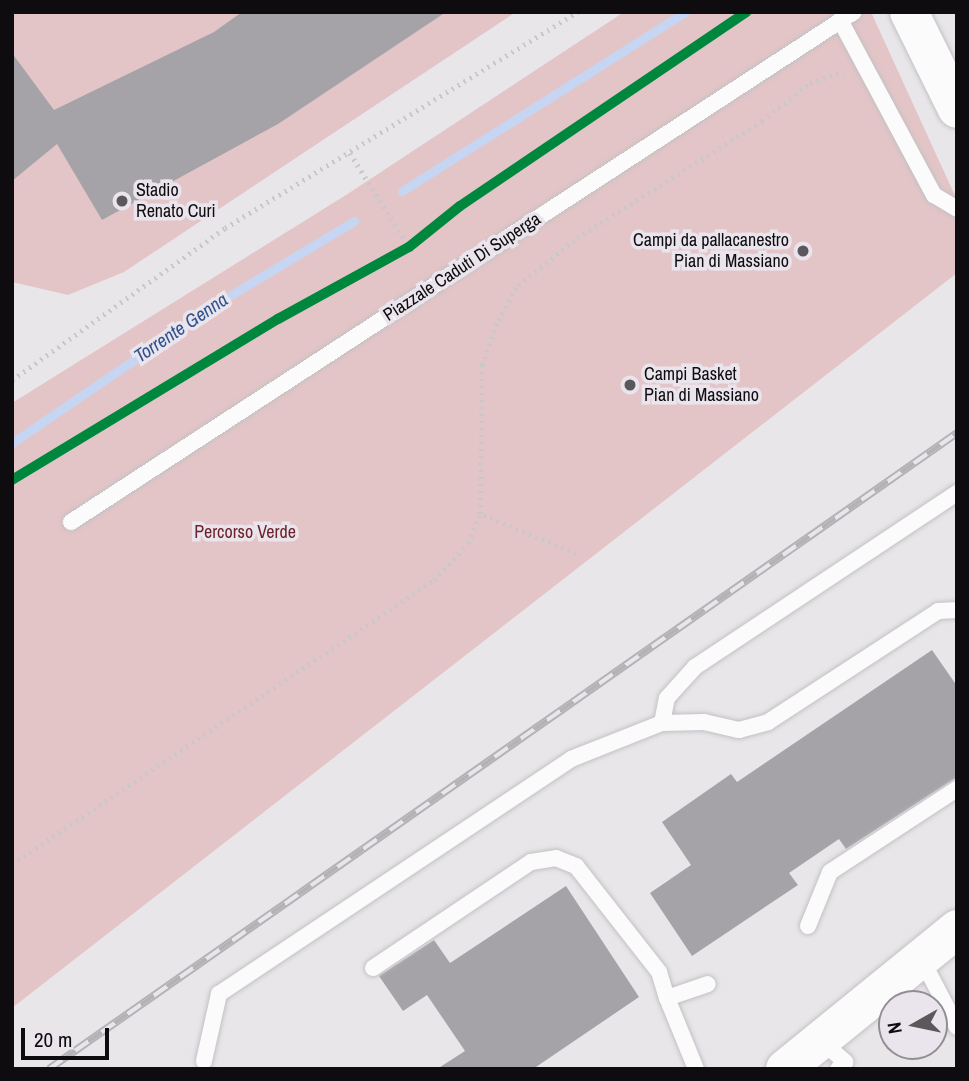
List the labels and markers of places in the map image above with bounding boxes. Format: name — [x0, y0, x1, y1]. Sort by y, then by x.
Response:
place label: Stadio Renato Curi — [136, 180, 216, 222]
marker: Stadio Renato Curi — [114, 193, 130, 209]
place label: Campi da pallacanestro Pian di Massiano — [633, 230, 789, 272]
marker: Campi da pallacanestro Pian di Massiano — [795, 243, 811, 259]
place label: Campi Basket Pian di Massiano — [644, 364, 759, 406]
marker: Campi Basket Pian di Massiano — [622, 377, 638, 393]

